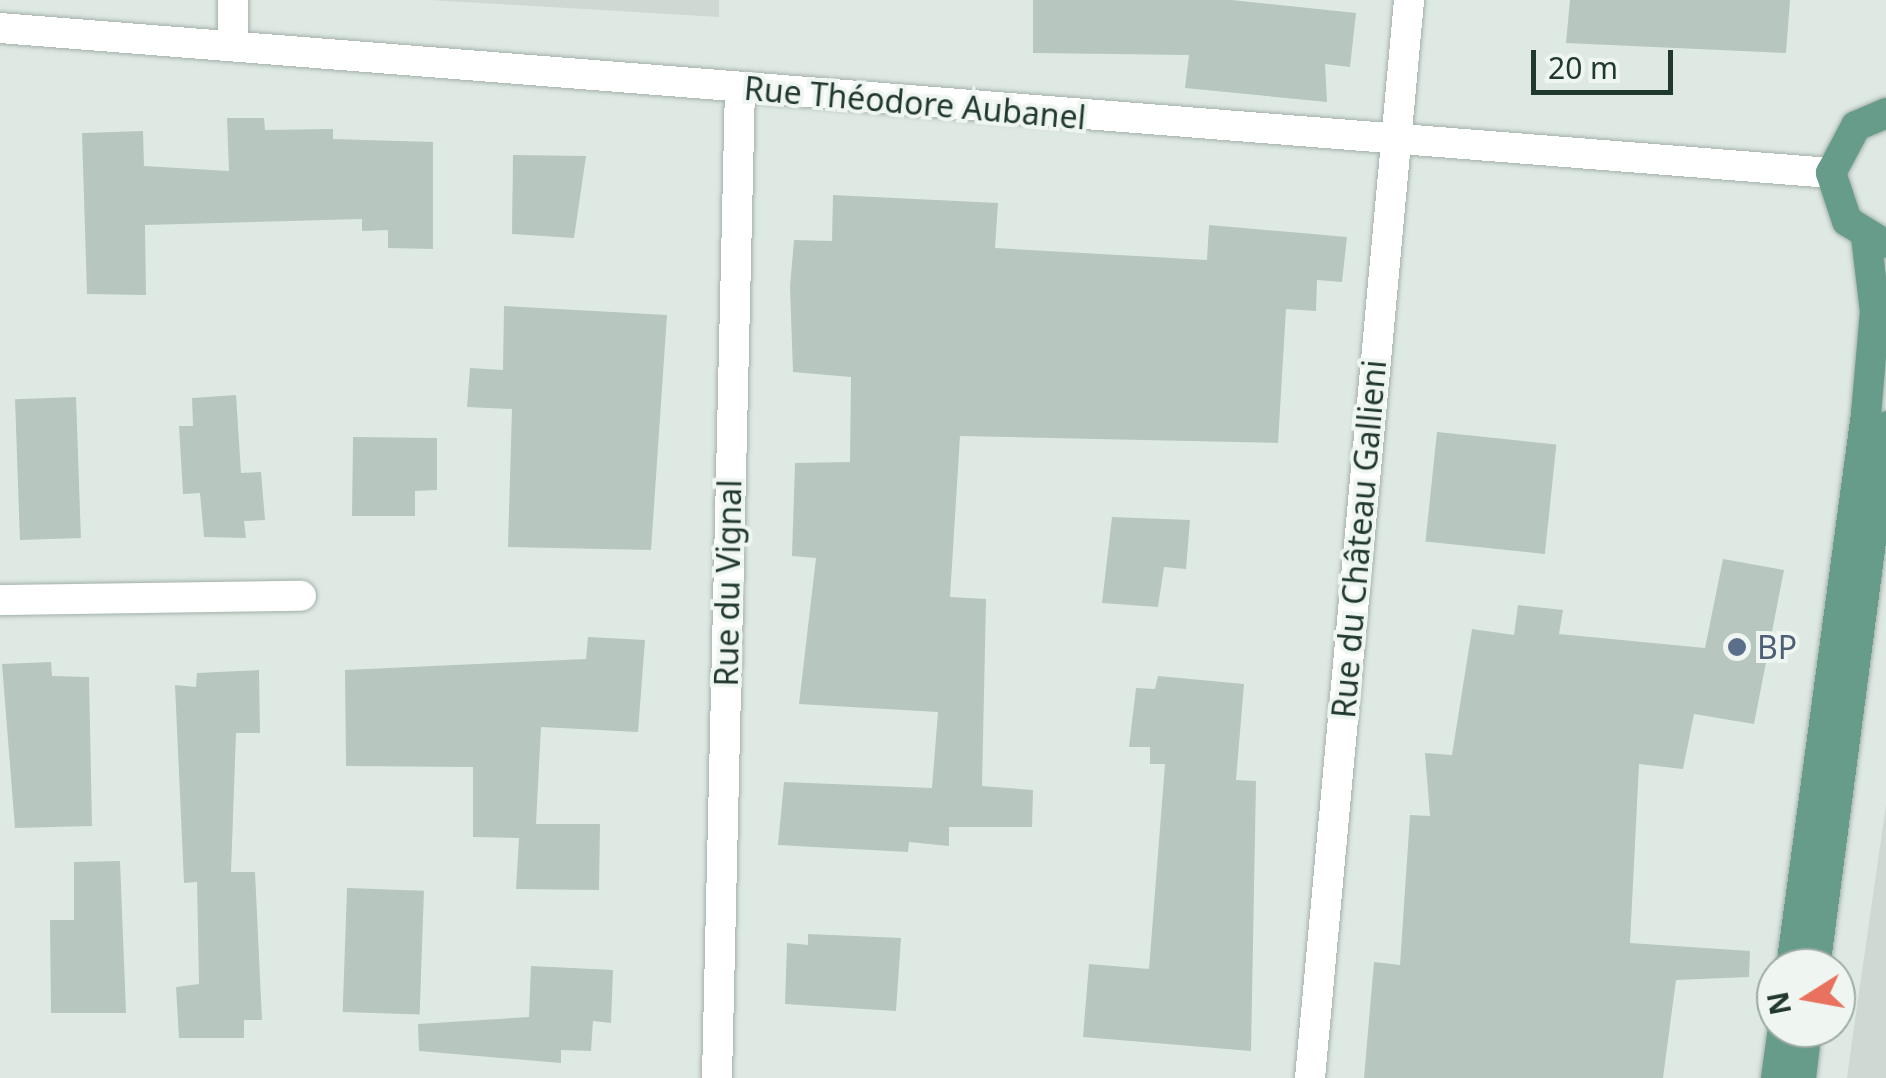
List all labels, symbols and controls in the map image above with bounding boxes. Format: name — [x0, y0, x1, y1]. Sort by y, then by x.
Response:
scale bar — [1536, 30, 1678, 92]
text: 20 m — [1548, 47, 1618, 88]
street label: Rue Théodore Aubanel — [743, 69, 1087, 137]
street label: Rue du Château Gallieni — [1324, 358, 1394, 720]
street label: Rue du Vignal — [707, 479, 749, 687]
place label: BP — [1757, 628, 1797, 666]
marker: BP — [1726, 636, 1748, 658]
north arrow — [1756, 948, 1856, 1048]
text: N — [1758, 989, 1799, 1018]

